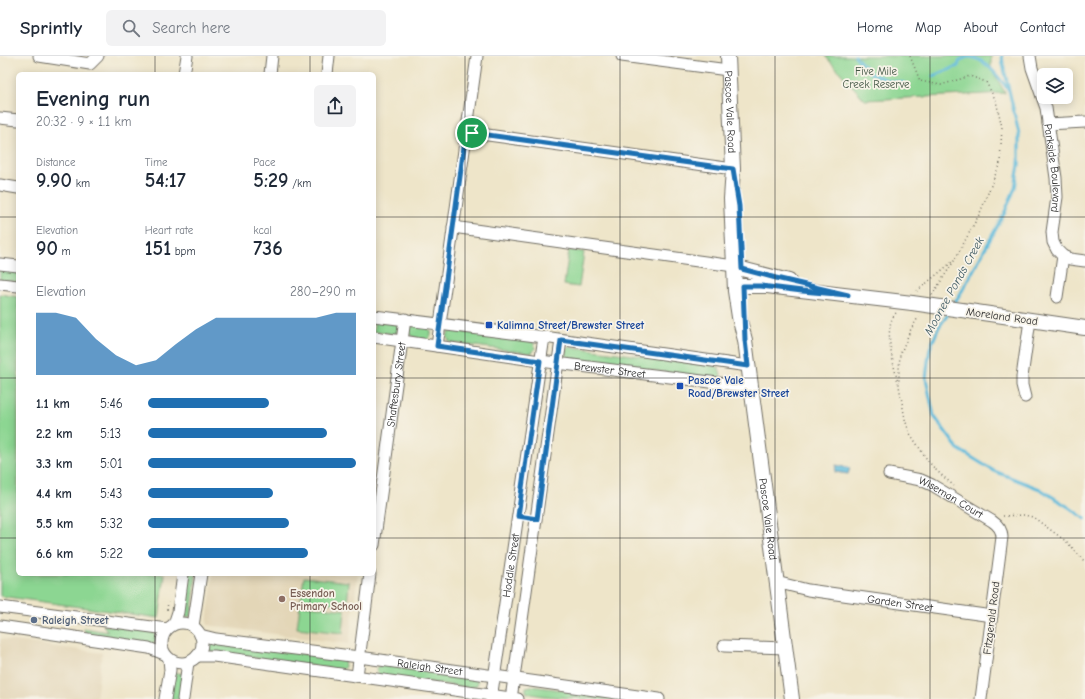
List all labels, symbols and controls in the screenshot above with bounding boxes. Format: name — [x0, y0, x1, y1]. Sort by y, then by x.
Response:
search box — [106, 10, 386, 46]
text: Sprintly — [20, 17, 82, 39]
icon: search — [120, 17, 142, 39]
text: Search here — [152, 19, 230, 37]
text: Home — [857, 19, 893, 36]
text: Map — [915, 19, 941, 36]
text: About — [963, 19, 998, 36]
text: Contact — [1020, 19, 1065, 36]
park label: Five Mile Creek Reserve — [842, 65, 910, 91]
map controls — [1037, 68, 1073, 104]
button: layers — [1037, 68, 1073, 104]
street label: Pascoe Vale Road — [722, 70, 738, 154]
button: share — [314, 85, 356, 127]
text: Evening run — [36, 86, 150, 112]
text: 20:32 · 9 × 1.1 km — [36, 114, 132, 129]
pin — [455, 116, 489, 150]
icon: arrive — [461, 122, 483, 144]
street label: Parkside Boulevard — [1041, 123, 1063, 213]
text: Distance — [36, 156, 75, 169]
text: Time — [145, 156, 168, 169]
text: Pace — [253, 156, 276, 169]
text: 9.90 — [36, 169, 72, 192]
text: 54:17 — [145, 169, 186, 192]
text: 5:29 — [253, 169, 289, 192]
text: km — [72, 177, 90, 190]
text: /km — [289, 177, 311, 190]
text: Elevation — [36, 224, 78, 237]
text: Heart rate — [145, 224, 193, 237]
text: kcal — [253, 224, 272, 237]
water label: Moonee Ponds Creek — [921, 234, 987, 338]
text: 90 — [36, 237, 58, 260]
text: 151 — [145, 237, 171, 260]
text: 736 — [253, 237, 283, 260]
text: m — [58, 245, 71, 258]
text: bpm — [171, 245, 196, 258]
text: Elevation — [36, 284, 86, 299]
text: 280–290 m — [290, 284, 356, 299]
street label: Moreland Road — [965, 305, 1039, 328]
place label: Kalimna Street/Brewster Street — [497, 319, 645, 332]
marker: Kalimna Street/Brewster Street — [484, 320, 494, 330]
street label: Shaftesbury Street — [384, 340, 409, 428]
street label: Brewster Street — [573, 359, 647, 381]
place label: Pascoe Vale Road/Brewster Street — [688, 374, 790, 400]
marker: Pascoe Vale Road/Brewster Street — [675, 381, 685, 391]
text: 1.1 km — [36, 396, 70, 411]
text: 5:46 — [100, 396, 123, 411]
text: 2.2 km — [36, 426, 73, 441]
text: 5:13 — [100, 426, 121, 441]
text: 3.3 km — [36, 456, 72, 471]
text: 5:01 — [100, 456, 122, 471]
street label: Wiseman Court — [916, 474, 986, 522]
street label: Pascoe Vale Road — [756, 477, 780, 561]
text: 4.4 km — [36, 486, 72, 501]
text: 5:43 — [100, 486, 122, 501]
text: 5.5 km — [36, 516, 73, 531]
text: 5:32 — [100, 516, 123, 531]
street label: Hoddle Street — [500, 532, 522, 598]
text: 6.6 km — [36, 546, 73, 561]
text: 5:22 — [100, 546, 123, 561]
street label: Fitzgerald Road — [981, 581, 1002, 655]
place label: Essendon Primary School — [290, 587, 362, 613]
street label: Garden Street — [866, 592, 935, 615]
marker: Essendon Primary School — [277, 594, 287, 604]
place label: Raleigh Street — [42, 614, 109, 627]
marker: Raleigh Street — [29, 615, 39, 625]
street label: Raleigh Street — [396, 656, 464, 678]

